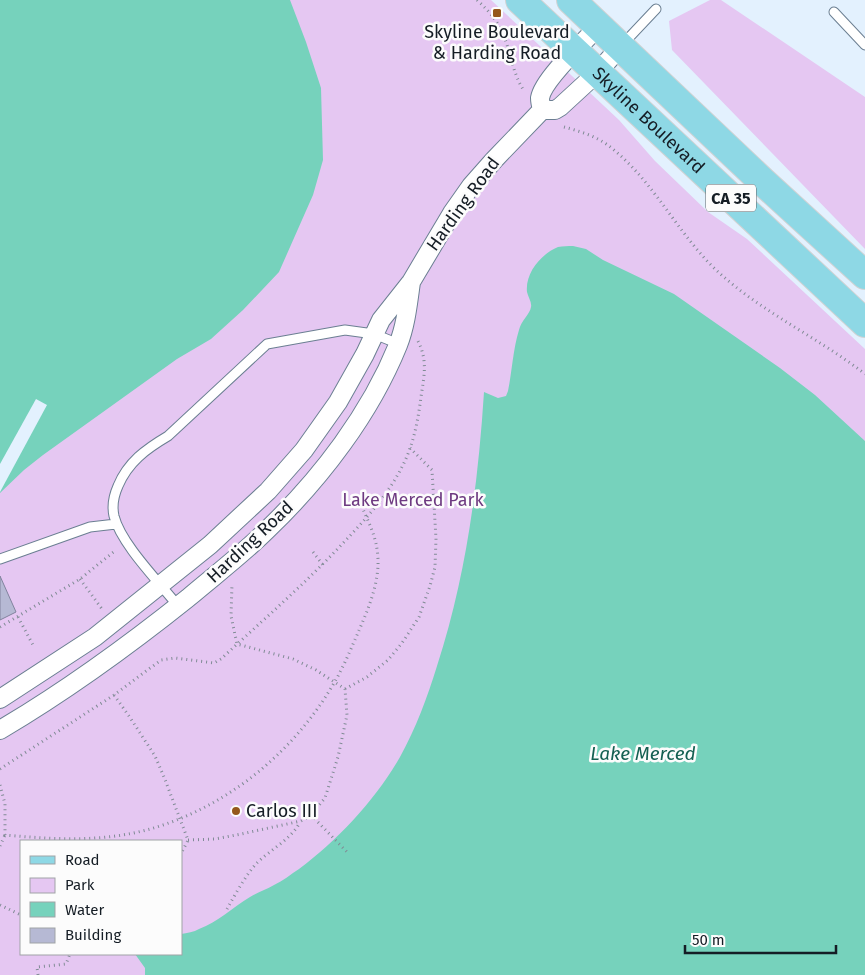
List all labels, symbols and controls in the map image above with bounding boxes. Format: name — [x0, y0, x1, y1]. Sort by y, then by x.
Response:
marker: Skyline Boulevard & Harding Road — [491, 7, 503, 19]
place label: Skyline Boulevard & Harding Road — [424, 21, 570, 64]
street label: Skyline Boulevard — [588, 62, 709, 178]
street label: Harding Road — [422, 153, 504, 255]
road number: CA 35 — [706, 184, 756, 212]
park label: Lake Merced Park — [342, 489, 485, 511]
street label: Harding Road — [202, 496, 298, 588]
water label: Lake Merced — [590, 742, 696, 765]
place label: Carlos III — [246, 800, 317, 822]
marker: Carlos III — [230, 805, 242, 817]
legend — [20, 840, 182, 955]
text: Road — [65, 851, 100, 869]
text: Park — [65, 876, 95, 894]
text: Water — [65, 901, 104, 919]
scale bar — [685, 922, 836, 954]
text: Building — [65, 926, 121, 944]
text: 50 m — [692, 931, 725, 949]

